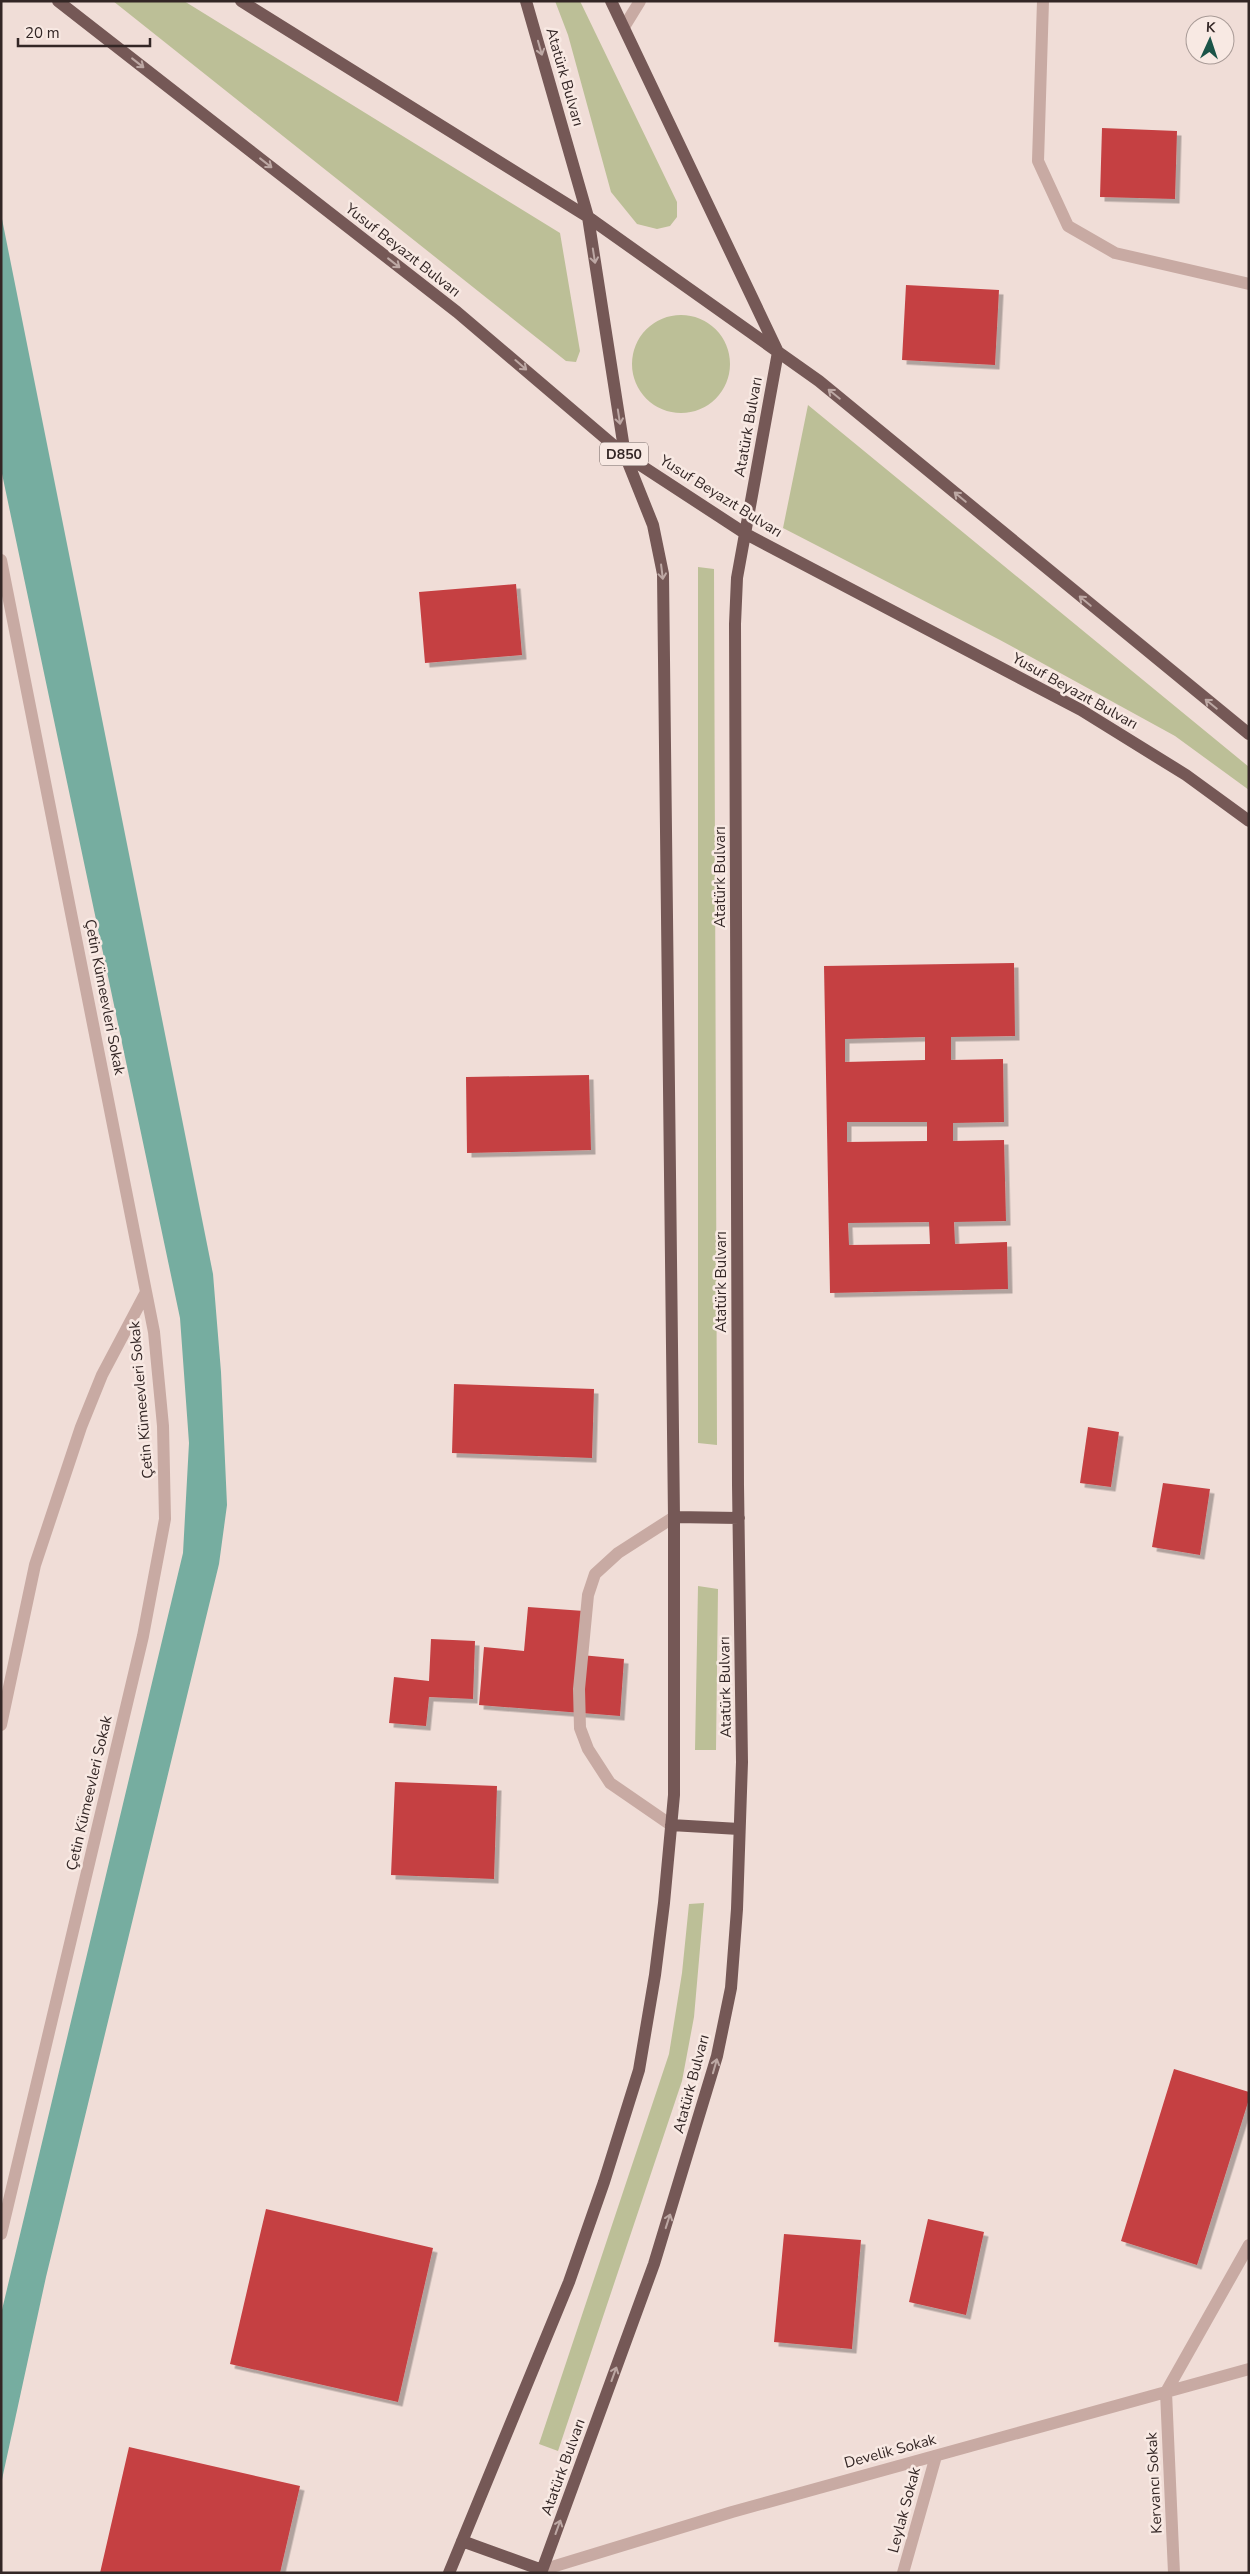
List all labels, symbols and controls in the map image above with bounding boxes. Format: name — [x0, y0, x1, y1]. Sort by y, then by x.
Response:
scale bar — [18, 15, 150, 47]
north arrow — [1185, 15, 1235, 65]
text: K — [1206, 18, 1216, 37]
text: 20 m — [25, 23, 60, 43]
street label: Atatürk Bulvarı — [541, 25, 589, 129]
one-way arrow — [535, 40, 545, 56]
one-way arrow — [131, 58, 144, 69]
one-way arrow — [259, 158, 272, 169]
street label: Yusuf Beyazıt Bulvarı — [340, 198, 465, 301]
one-way arrow — [589, 248, 599, 264]
one-way arrow — [387, 258, 401, 268]
one-way arrow — [514, 359, 527, 371]
street label: Atatürk Bulvarı — [729, 375, 767, 479]
one-way arrow — [828, 388, 841, 399]
one-way arrow — [614, 408, 624, 424]
road number: D850 — [600, 442, 648, 466]
street label: Yusuf Beyazıt Bulvarı — [655, 450, 786, 542]
one-way arrow — [953, 492, 966, 503]
one-way arrow — [657, 564, 667, 580]
one-way arrow — [1078, 595, 1091, 607]
street label: Yusuf Beyazıt Bulvarı — [1008, 648, 1142, 734]
one-way arrow — [1205, 698, 1218, 709]
street label: Atatürk Bulvarı — [710, 826, 730, 928]
street label: Çetin Kümeevleri Sokak — [80, 917, 130, 1077]
street label: Atatürk Bulvarı — [711, 1231, 731, 1333]
street label: Çetin Kümeevleri Sokak — [124, 1320, 158, 1480]
street label: Atatürk Bulvarı — [714, 1636, 736, 1738]
street label: Çetin Kümeevleri Sokak — [61, 1713, 117, 1872]
street label: Atatürk Bulvarı — [668, 2032, 714, 2136]
one-way arrow — [710, 2058, 720, 2074]
one-way arrow — [664, 2214, 673, 2229]
one-way arrow — [610, 2367, 619, 2383]
street label: Atatürk Bulvarı — [536, 2416, 590, 2518]
street label: Develik Sokak — [842, 2429, 939, 2473]
street label: Kervancı Sokak — [1141, 2431, 1167, 2534]
street label: Leylak Sokak — [883, 2465, 925, 2555]
one-way arrow — [554, 2520, 563, 2535]

